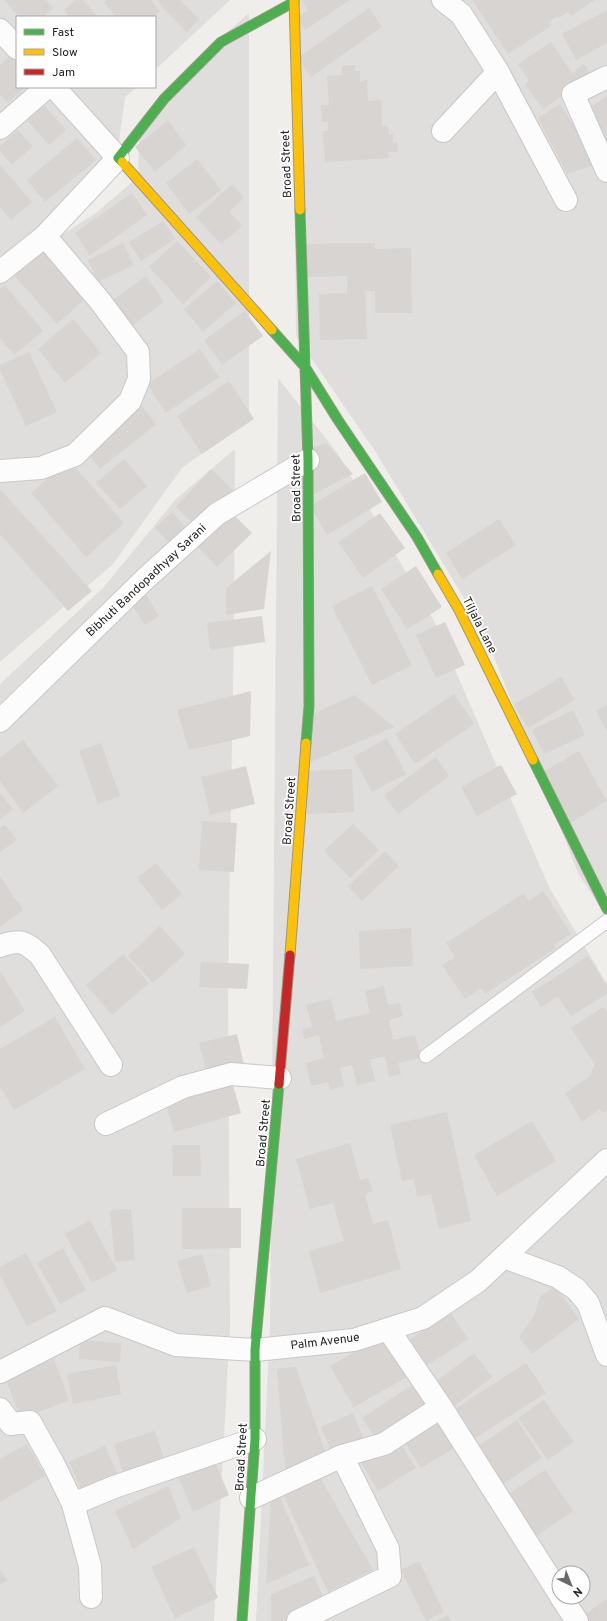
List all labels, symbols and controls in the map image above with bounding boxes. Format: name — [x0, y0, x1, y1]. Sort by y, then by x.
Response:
legend — [16, 16, 156, 88]
text: Fast — [52, 25, 74, 41]
text: Slow — [52, 45, 78, 61]
text: Jam — [52, 65, 75, 81]
street label: Broad Street — [278, 130, 296, 198]
street label: Broad Street — [288, 454, 306, 522]
street label: Bibhuti Bandopadhyay Sarani — [83, 521, 210, 641]
street label: Tiljala Lane — [458, 594, 500, 657]
street label: Broad Street — [280, 776, 300, 846]
street label: Broad Street — [253, 1098, 275, 1168]
street label: Palm Avenue — [290, 1330, 361, 1354]
street label: Broad Street — [232, 1423, 252, 1492]
north arrow — [551, 1565, 591, 1605]
text: N — [569, 1584, 585, 1599]

